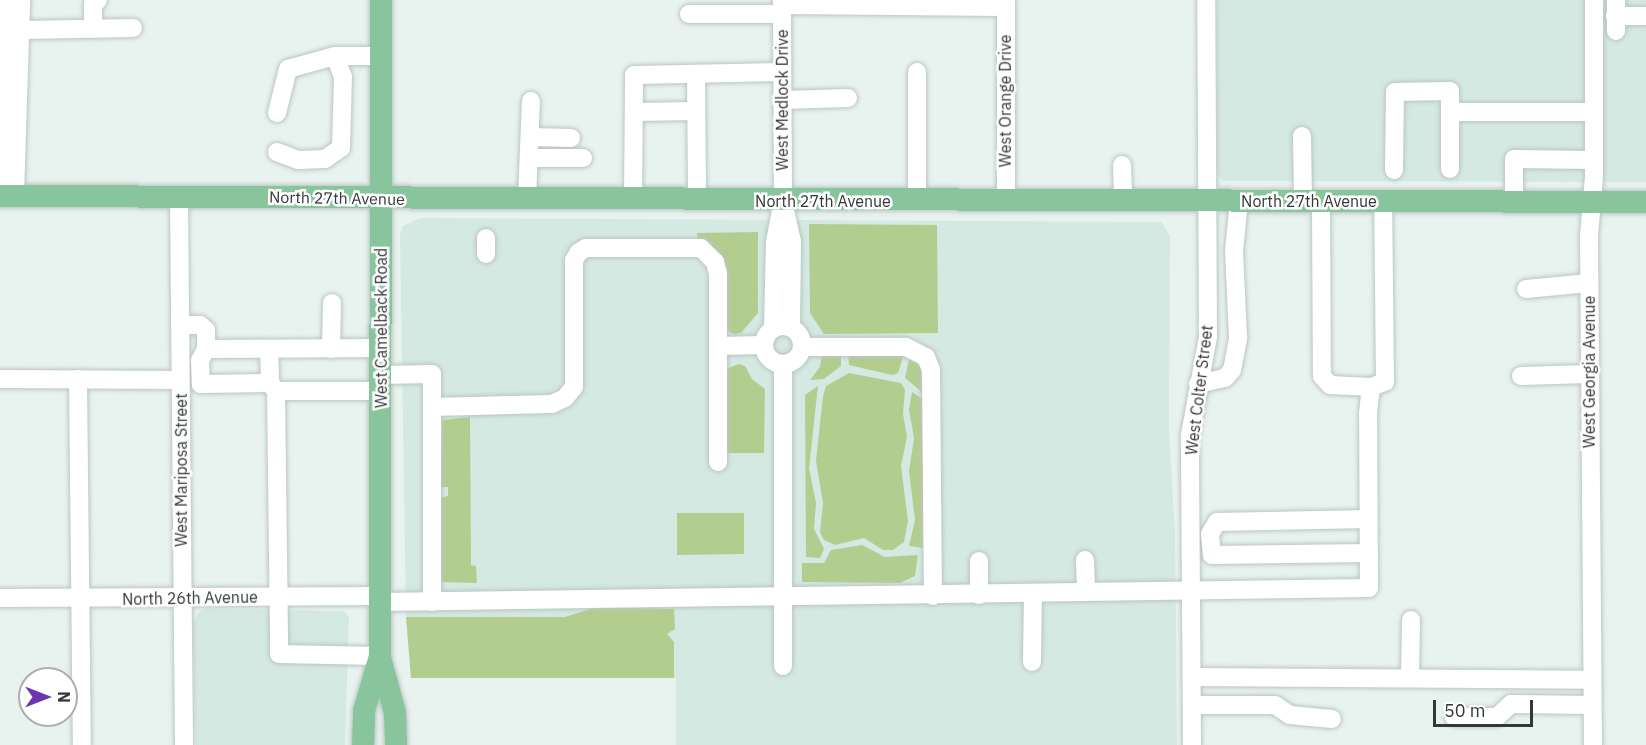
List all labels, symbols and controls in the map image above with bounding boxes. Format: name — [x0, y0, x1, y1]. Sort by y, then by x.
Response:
street label: West Medlock Drive — [772, 29, 792, 171]
street label: West Orange Drive — [995, 35, 1015, 167]
street label: North 27th Avenue — [269, 187, 405, 209]
street label: North 27th Avenue — [755, 191, 891, 211]
street label: North 27th Avenue — [1241, 191, 1377, 211]
street label: West Camelback Road — [371, 248, 391, 408]
street label: West Georgia Avenue — [1579, 296, 1599, 448]
street label: West Colter Street — [1181, 324, 1217, 456]
street label: West Mariposa Street — [171, 393, 191, 547]
street label: North 26th Avenue — [122, 587, 258, 609]
north arrow — [18, 667, 78, 727]
scale bar — [1436, 688, 1536, 726]
text: N — [54, 691, 74, 703]
text: 50 m — [1444, 699, 1486, 722]

